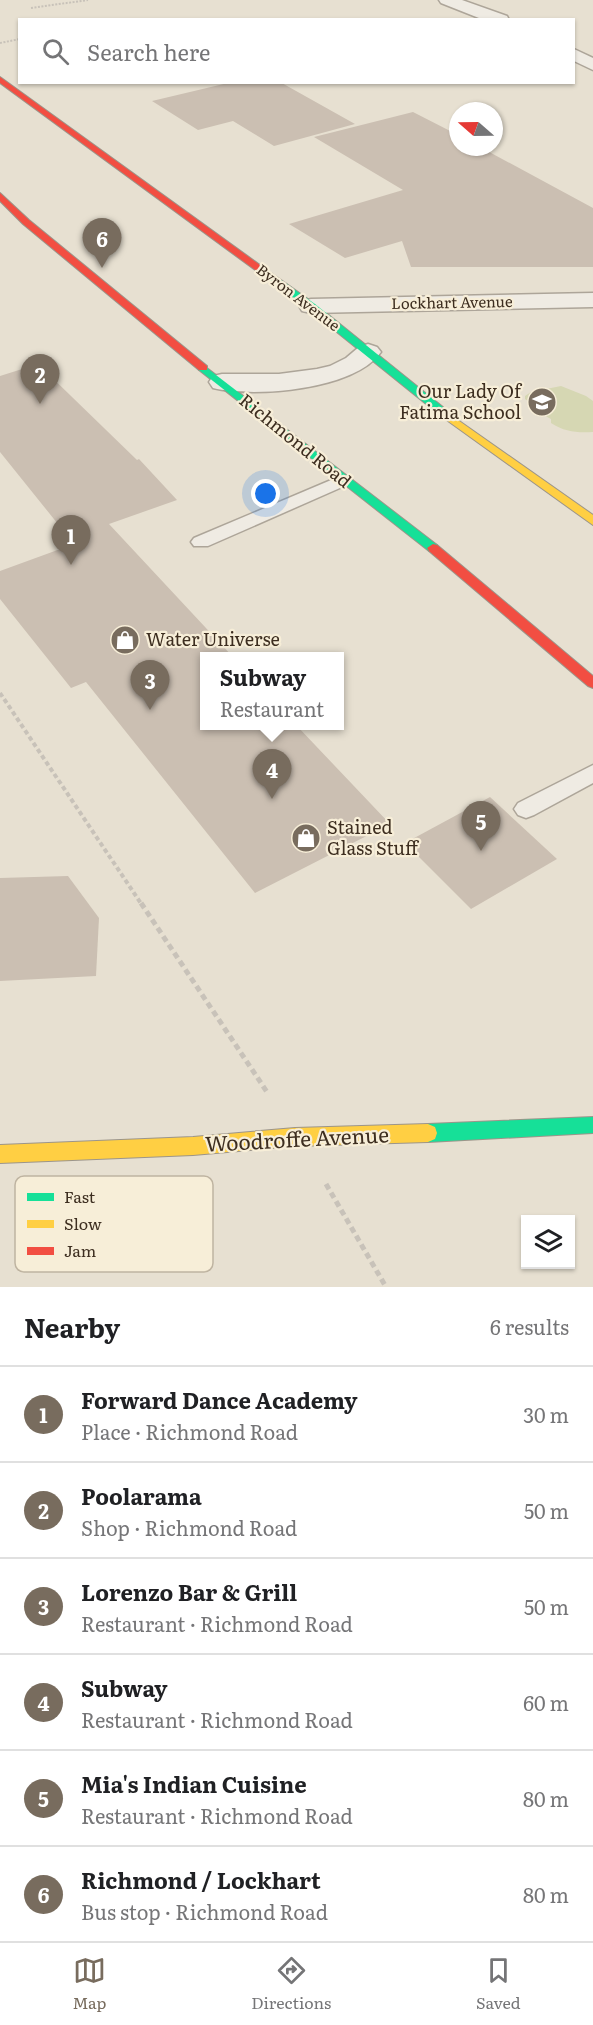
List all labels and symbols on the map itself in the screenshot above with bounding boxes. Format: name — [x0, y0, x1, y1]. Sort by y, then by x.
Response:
north arrow — [449, 102, 503, 156]
pin: 6 — [82, 218, 122, 268]
street label: Byron Avenue — [252, 258, 346, 336]
street label: Lockhart Avenue — [391, 289, 513, 314]
pin: 2 — [20, 354, 60, 404]
place label: Our Lady Of Fatima School — [399, 377, 523, 425]
street label: Richmond Road — [234, 386, 358, 494]
school or university icon: Our Lady Of Fatima School — [526, 386, 558, 418]
your location — [251, 479, 280, 508]
pin: 1 — [52, 516, 90, 565]
shop icon: Water Universe — [109, 624, 141, 656]
place label: Water Universe — [146, 625, 280, 652]
pin: 3 — [130, 660, 170, 710]
pin: 4 — [252, 750, 292, 799]
pin: 5 — [462, 802, 500, 851]
place label: Stained Glass Stuff — [327, 813, 420, 861]
shop icon: Stained Glass Stuff — [290, 822, 322, 854]
street label: Woodroffe Avenue — [204, 1117, 390, 1158]
legend — [15, 1176, 213, 1272]
text: Fast — [64, 1184, 96, 1208]
text: Slow — [64, 1211, 102, 1235]
text: Jam — [64, 1238, 97, 1262]

